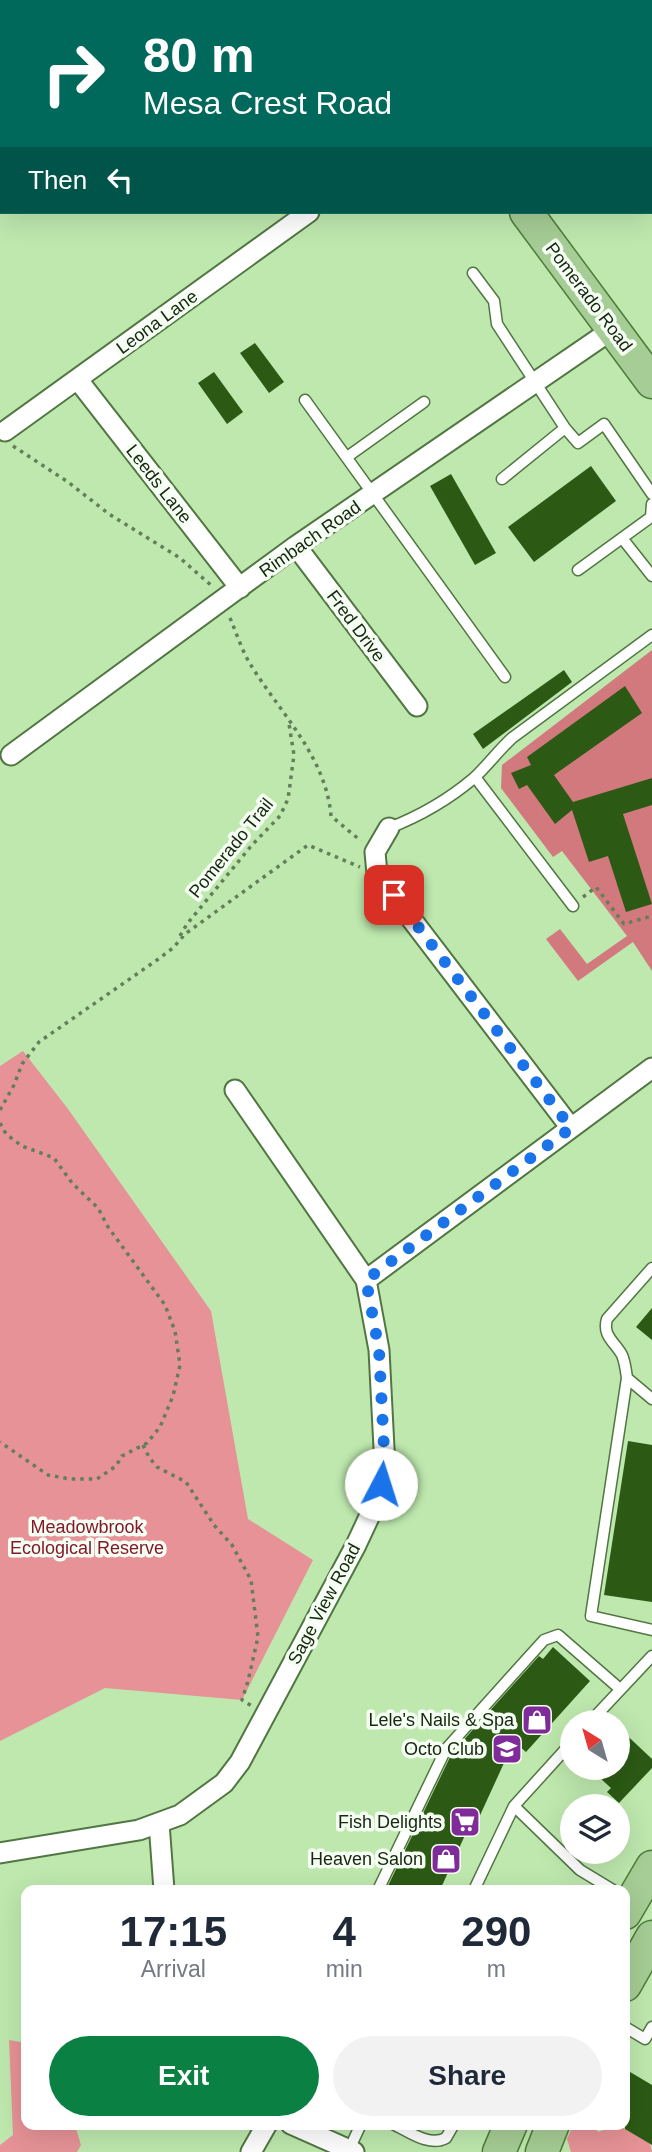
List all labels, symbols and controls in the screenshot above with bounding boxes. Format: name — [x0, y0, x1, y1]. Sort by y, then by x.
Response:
icon: right — [28, 28, 119, 119]
text: 80 m — [143, 28, 255, 82]
text: Mesa Crest Road — [143, 85, 392, 121]
icon: left — [101, 161, 139, 199]
text: Then — [28, 165, 87, 195]
street label: Pomerado Road — [542, 239, 636, 355]
street label: Leona Lane — [113, 286, 201, 358]
street label: Leeds Lane — [122, 441, 196, 527]
street label: Rimbach Road — [255, 497, 365, 581]
street label: Fred Drive — [323, 586, 389, 666]
street label: Pomerado Trail — [185, 794, 277, 902]
pin — [364, 865, 424, 925]
icon: arrive — [375, 876, 413, 914]
position arrow — [344, 1447, 418, 1521]
park label: Meadowbrook Ecological Reserve — [10, 1517, 164, 1558]
street label: Sage View Road — [284, 1540, 364, 1668]
shop icon: Lele's Nails & Spa — [520, 1703, 554, 1737]
place label: Lele's Nails & Spa — [368, 1710, 515, 1730]
north arrow — [560, 1710, 630, 1780]
map controls — [560, 1710, 630, 1864]
school or university icon: Octo Club — [490, 1732, 524, 1766]
place label: Octo Club — [404, 1739, 484, 1759]
button: layers — [560, 1794, 630, 1864]
supermarket icon: Fish Delights — [448, 1805, 482, 1839]
place label: Fish Delights — [338, 1812, 442, 1832]
shop icon: Heaven Salon — [429, 1842, 463, 1876]
place label: Heaven Salon — [310, 1849, 423, 1869]
text: 17:15 — [120, 1908, 227, 1955]
text: 4 — [332, 1908, 356, 1955]
text: 290 — [461, 1908, 531, 1955]
text: Arrival — [141, 1956, 206, 1982]
text: min — [326, 1956, 363, 1982]
text: m — [487, 1956, 506, 1982]
button: Exit — [49, 2036, 319, 2116]
button: Share — [333, 2036, 602, 2116]

